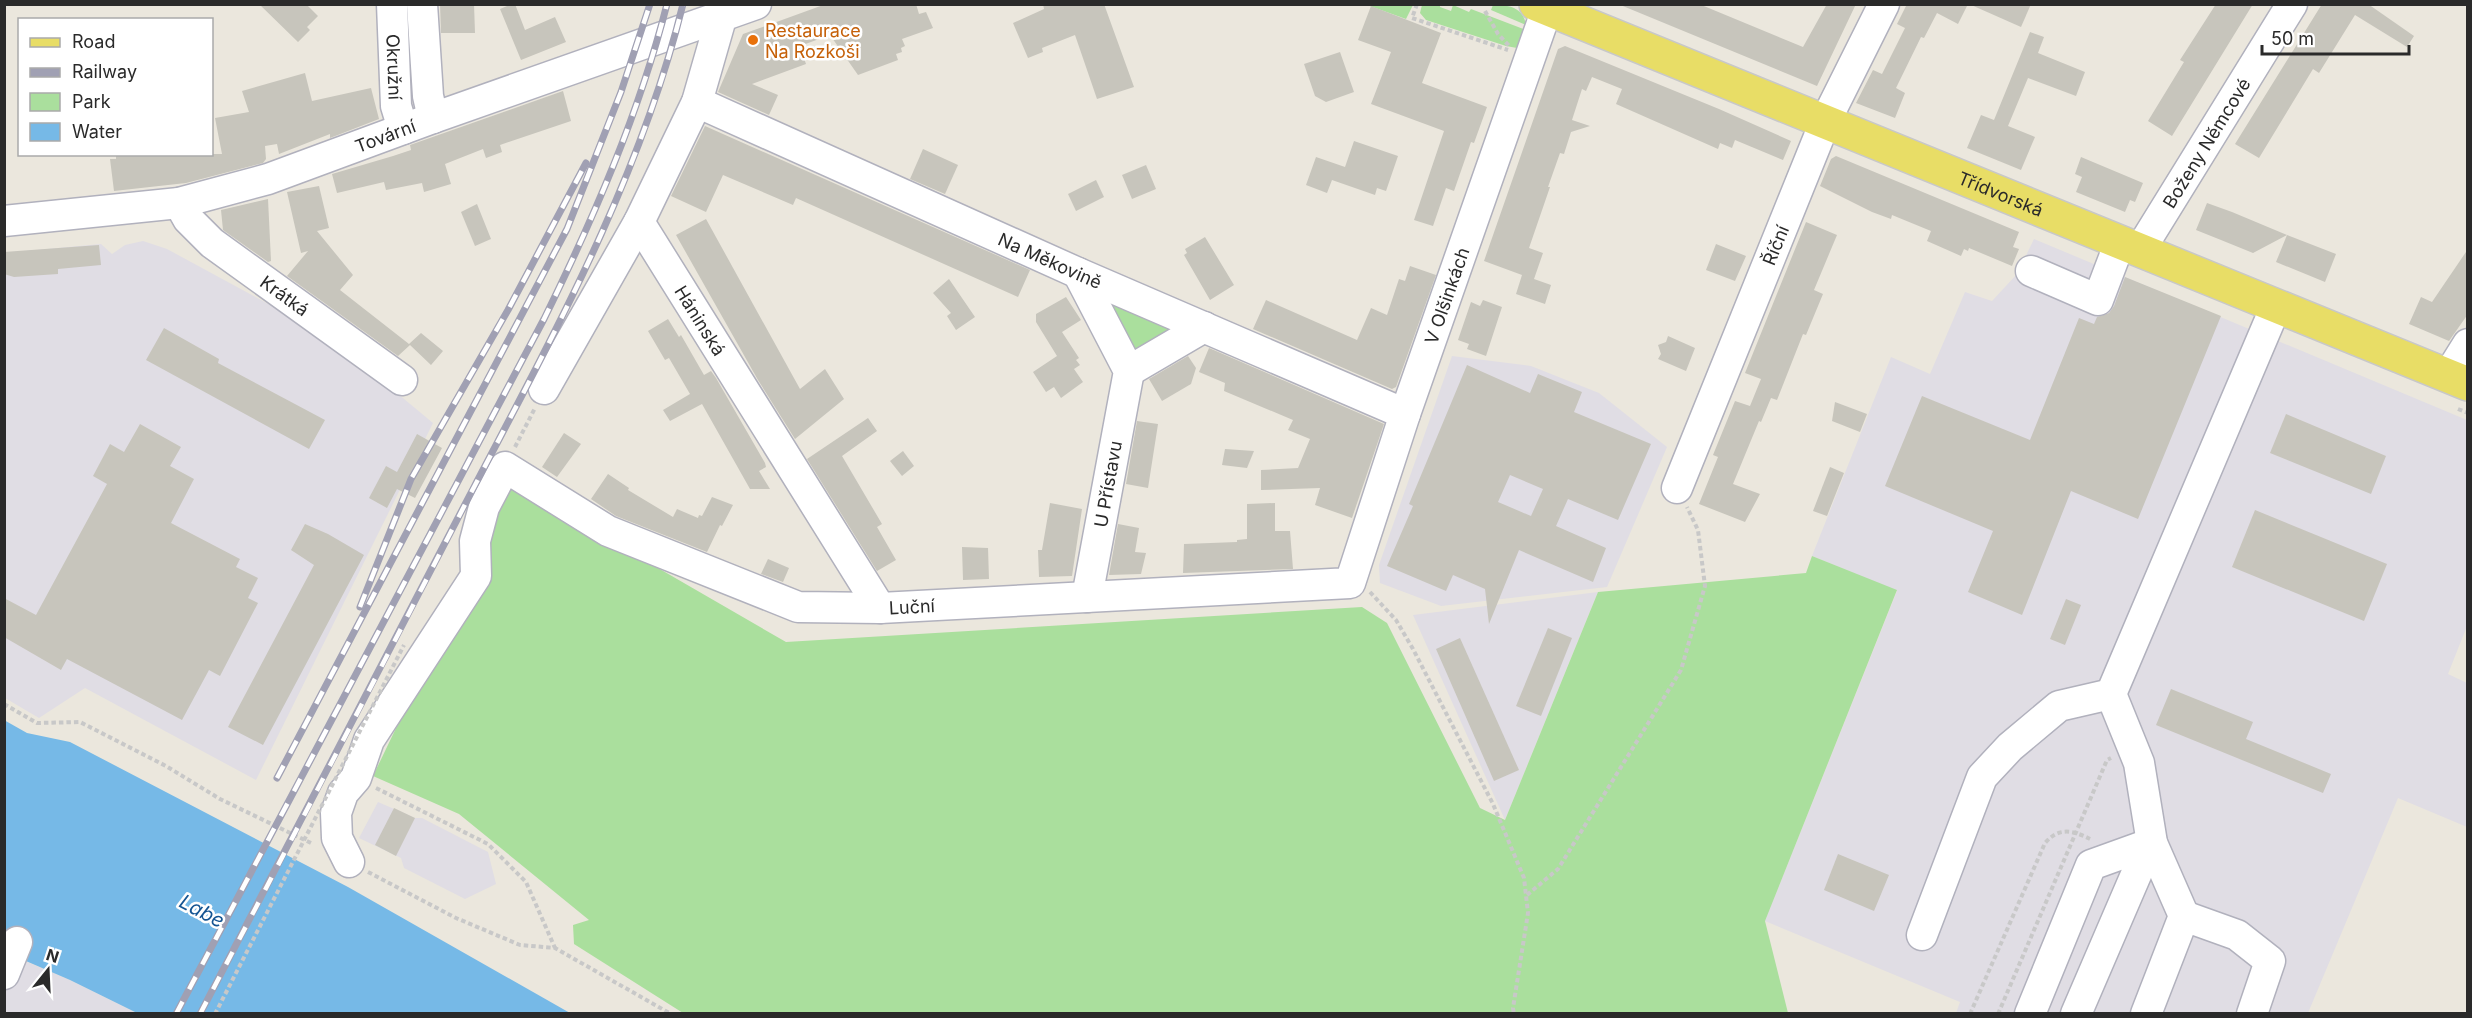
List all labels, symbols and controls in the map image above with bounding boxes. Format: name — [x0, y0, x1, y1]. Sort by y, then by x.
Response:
legend — [18, 18, 213, 156]
scale bar — [2262, 18, 2409, 56]
place label: Restaurace Na Rozkoši — [765, 20, 861, 62]
text: 50 m — [2271, 28, 2314, 49]
text: Road — [72, 31, 115, 52]
marker: Restaurace Na Rozkoši — [746, 33, 760, 47]
street label: Okružní — [383, 34, 406, 101]
text: Railway — [72, 61, 137, 82]
street label: Boženy Němcové — [2158, 74, 2254, 212]
text: Park — [72, 91, 111, 112]
street label: Tovární — [352, 115, 419, 156]
text: Water — [72, 121, 122, 142]
street label: Třídvorská — [1955, 167, 2046, 220]
street label: Říční — [1757, 221, 1793, 268]
street label: Na Měkovině — [995, 228, 1105, 293]
street label: V Olšinkách — [1420, 244, 1473, 347]
street label: Krátká — [256, 271, 313, 320]
street label: Háninská — [671, 281, 730, 359]
street label: U Přístavu — [1090, 439, 1126, 529]
street label: Luční — [888, 595, 936, 618]
water label: Labe — [175, 889, 229, 933]
north arrow — [18, 940, 78, 1000]
text: N — [44, 944, 62, 967]

